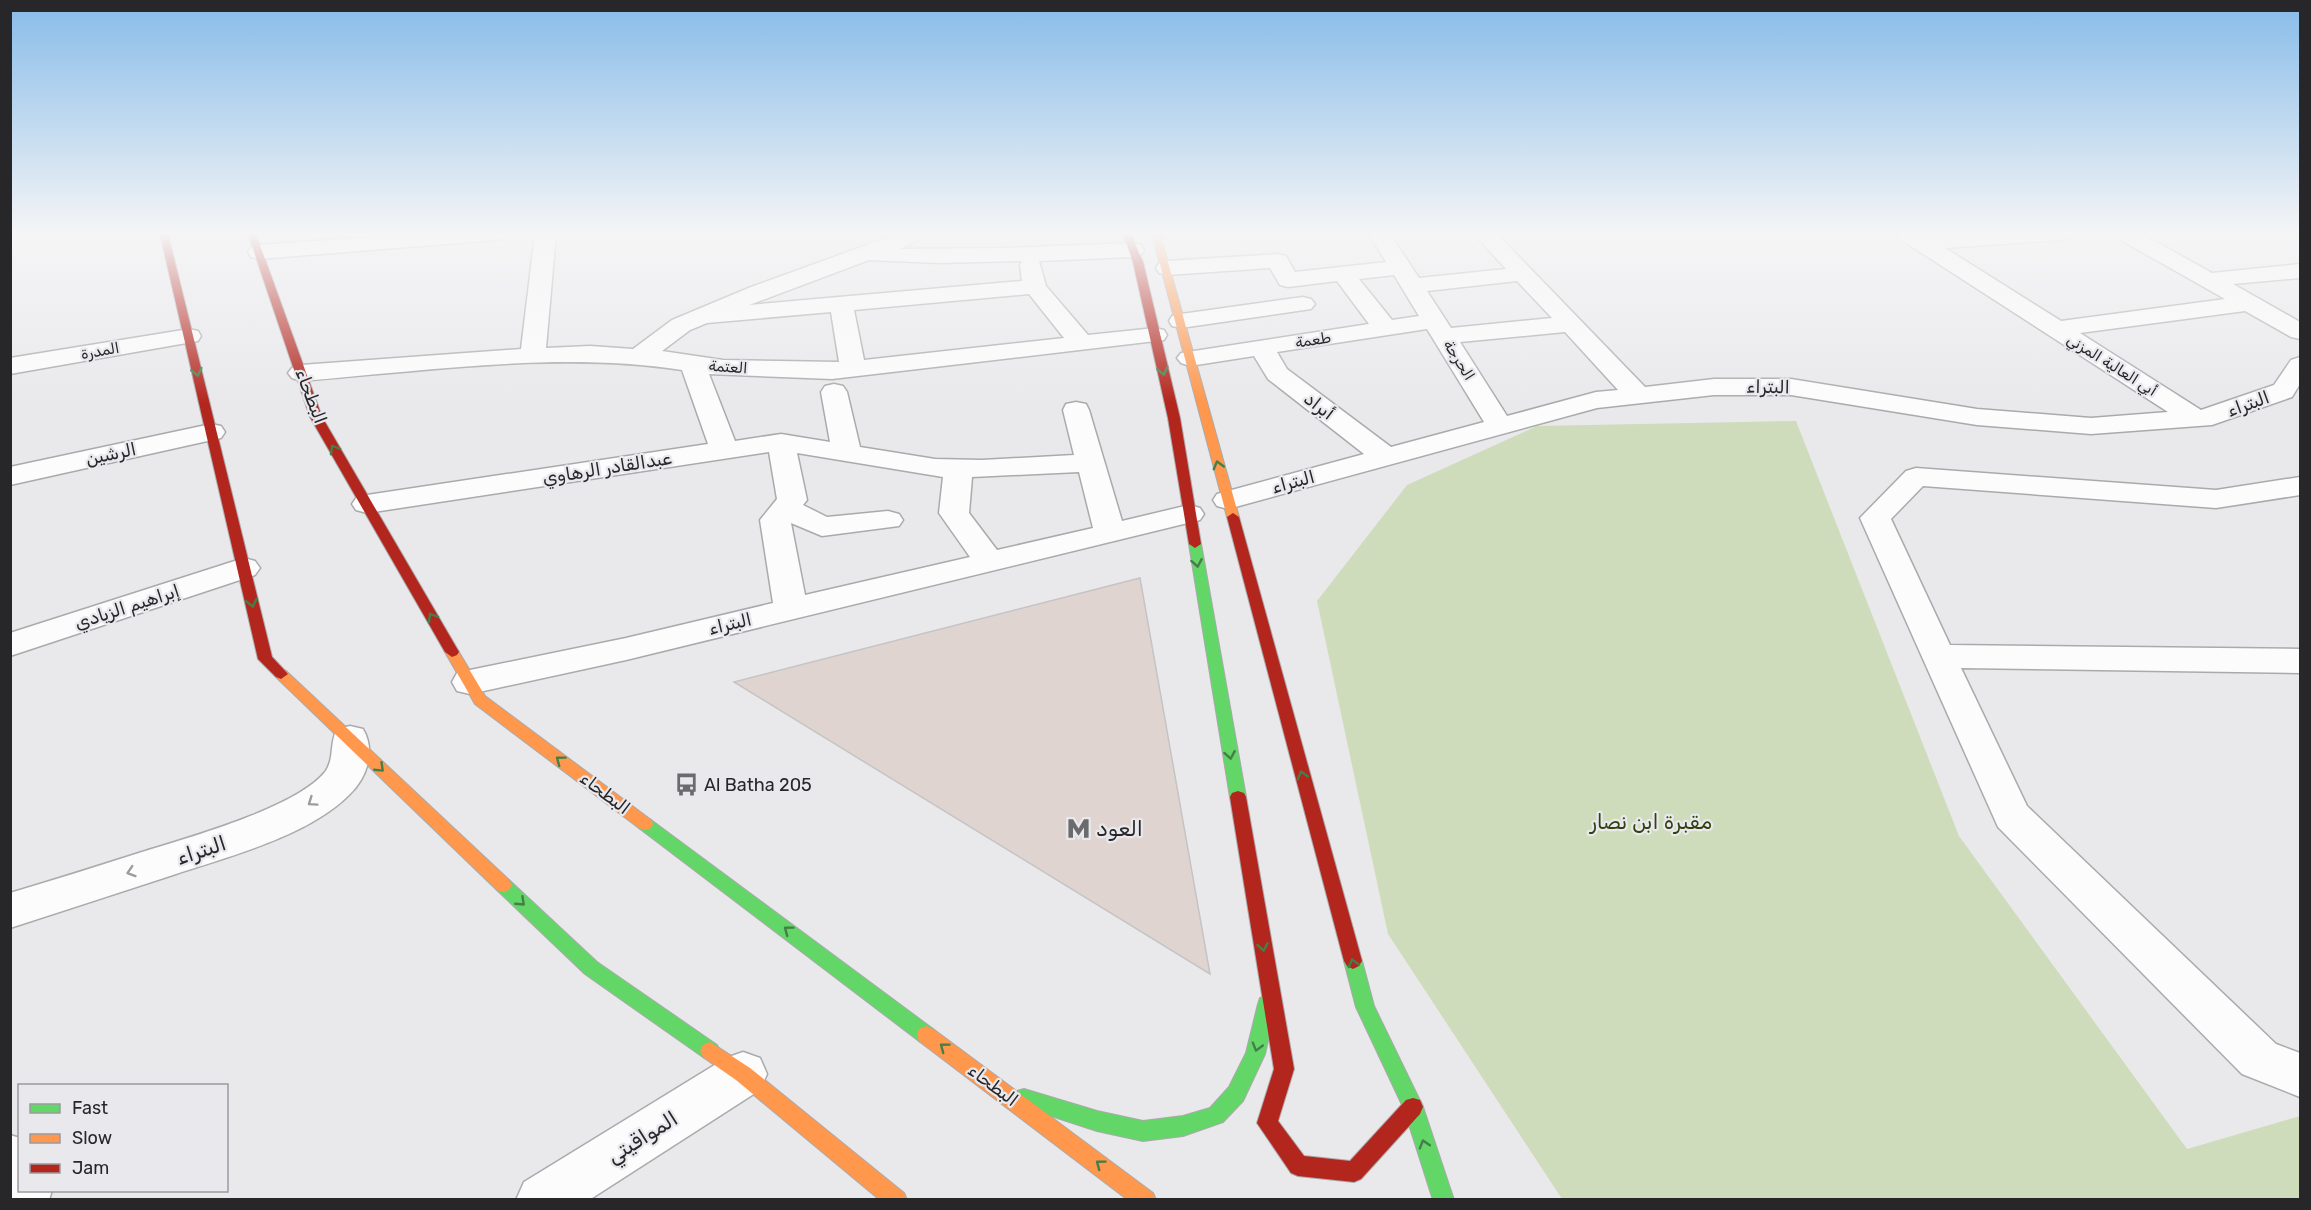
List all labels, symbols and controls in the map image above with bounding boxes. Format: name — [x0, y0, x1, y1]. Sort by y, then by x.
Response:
street label: طعمة — [1294, 328, 1332, 352]
street label: أبي العالية المزني — [2062, 330, 2160, 402]
street label: الحرجة — [1440, 336, 1478, 384]
street label: المدرة — [79, 339, 121, 363]
street label: العتمة — [708, 357, 748, 377]
street label: البطحاء — [290, 365, 332, 427]
one-way arrow — [1156, 366, 1169, 376]
one-way arrow — [190, 367, 203, 377]
street label: البتراء — [1746, 376, 1790, 398]
street label: البتراء — [2224, 386, 2272, 422]
street label: أبراد — [1299, 387, 1339, 425]
street label: الرشين — [84, 438, 138, 470]
one-way arrow — [330, 445, 342, 455]
street label: عبدالقادر الرهاوي — [541, 447, 674, 490]
one-way arrow — [1213, 461, 1226, 471]
street label: البتراء — [1269, 466, 1317, 498]
one-way arrow — [1190, 558, 1203, 568]
street label: إبراهيم الزيادي — [72, 580, 183, 635]
one-way arrow — [244, 598, 257, 608]
street label: البتراء — [706, 608, 754, 640]
one-way arrow — [428, 613, 439, 623]
one-way arrow — [1223, 750, 1236, 760]
one-way arrow — [555, 756, 566, 767]
one-way arrow — [373, 761, 383, 772]
street label: البطحاء — [576, 767, 634, 819]
one-way arrow — [1297, 770, 1309, 781]
bus stop icon: Al Batha 205 — [673, 772, 699, 798]
place label: Al Batha 205 — [704, 774, 812, 796]
one-way arrow — [308, 795, 319, 806]
park label: مقبرة ابن نصار — [1588, 809, 1712, 834]
metro station icon: العود — [1065, 815, 1091, 841]
place label: العود — [1096, 816, 1143, 841]
street label: البتراء — [173, 830, 229, 870]
one-way arrow — [126, 865, 137, 877]
one-way arrow — [514, 895, 525, 906]
one-way arrow — [783, 927, 794, 938]
one-way arrow — [1256, 942, 1269, 952]
one-way arrow — [1348, 959, 1360, 969]
one-way arrow — [1251, 1042, 1264, 1052]
one-way arrow — [939, 1044, 950, 1055]
street label: البطحاء — [964, 1059, 1022, 1111]
legend — [18, 1084, 228, 1192]
text: Fast — [72, 1097, 108, 1119]
street label: المواقيتي — [602, 1106, 684, 1172]
text: Slow — [72, 1127, 112, 1149]
one-way arrow — [1419, 1139, 1431, 1150]
text: Jam — [72, 1157, 109, 1179]
one-way arrow — [1095, 1161, 1106, 1172]

